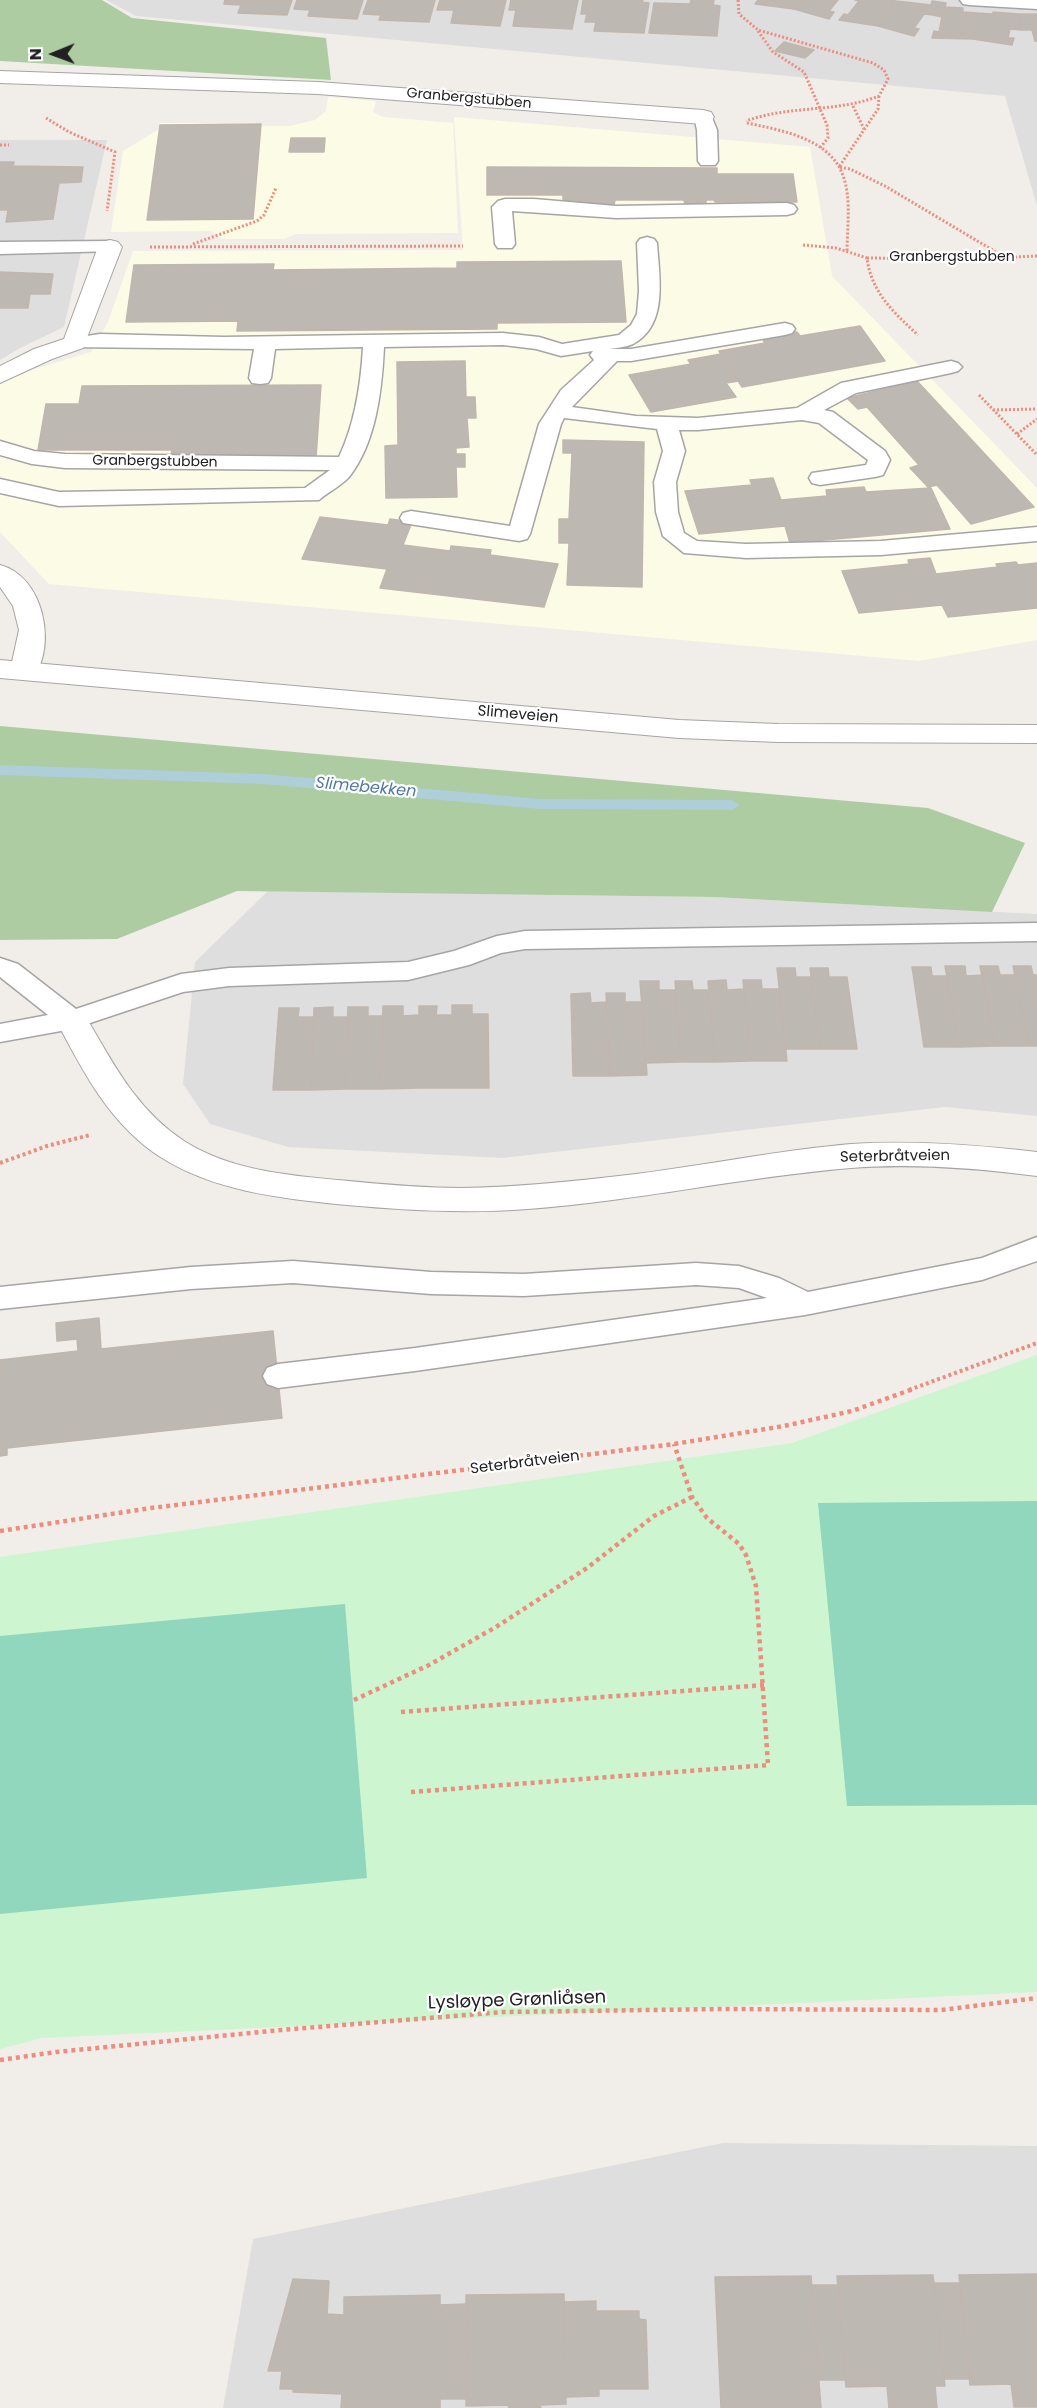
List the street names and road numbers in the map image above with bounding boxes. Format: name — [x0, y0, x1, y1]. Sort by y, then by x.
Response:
street label: Granbergstubben — [406, 85, 532, 113]
street label: Granbergstubben — [889, 249, 1015, 265]
street label: Granbergstubben — [92, 453, 218, 471]
street label: Slimeveien — [477, 702, 559, 728]
street label: Seterbråtveien — [840, 1147, 950, 1167]
street label: Seterbråtveien — [469, 1447, 581, 1479]
street label: Lysløype Grønliåsen — [427, 1987, 607, 2015]

